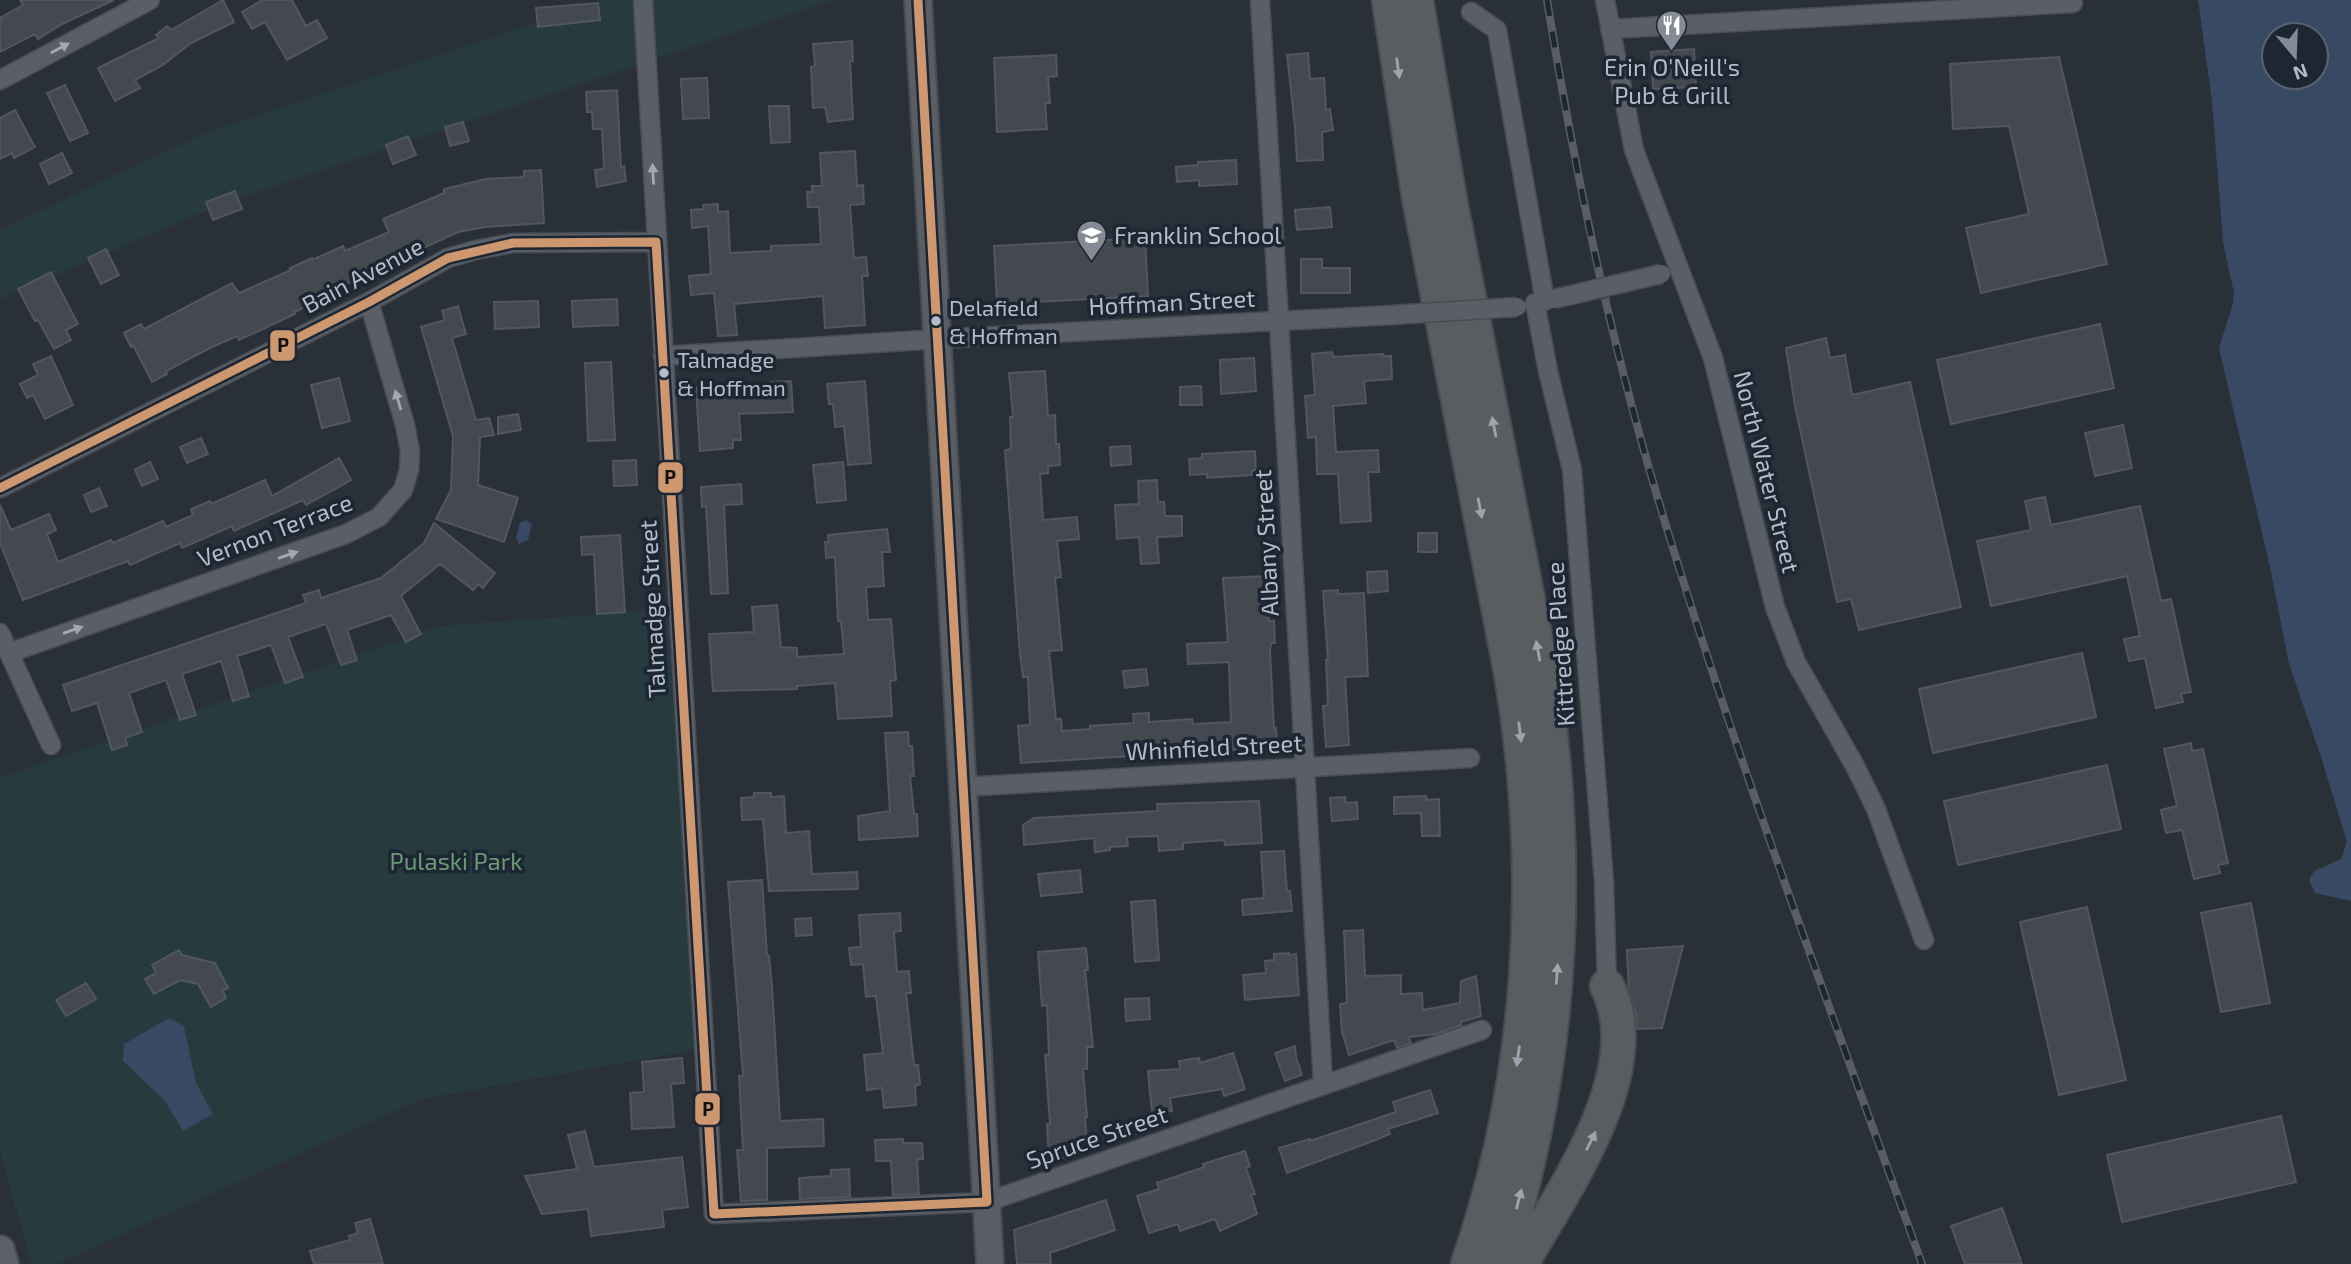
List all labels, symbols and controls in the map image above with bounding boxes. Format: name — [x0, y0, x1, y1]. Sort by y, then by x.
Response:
restaurant icon: Erin O'Neill's Pub & Grill — [1655, 9, 1689, 53]
north arrow — [2260, 21, 2330, 91]
one-way arrow — [50, 42, 70, 54]
place label: Erin O'Neill's Pub & Grill — [1604, 52, 1740, 109]
one-way arrow — [1393, 57, 1404, 79]
text: N — [2290, 59, 2311, 86]
one-way arrow — [647, 162, 658, 184]
school or university icon: Franklin School — [1074, 219, 1108, 263]
place label: Franklin School — [1114, 220, 1281, 249]
street label: Bain Avenue — [297, 231, 428, 319]
street label: Hoffman Street — [1088, 283, 1256, 320]
place label: Delafield & Hoffman — [949, 294, 1058, 348]
marker: Delafield & Hoffman — [929, 314, 943, 328]
line badge: P — [269, 329, 296, 362]
text: P — [277, 333, 289, 356]
place label: Talmadge & Hoffman — [677, 346, 786, 400]
marker: Talmadge & Hoffman — [657, 366, 671, 380]
street label: North Water Street — [1728, 368, 1807, 576]
one-way arrow — [392, 389, 402, 410]
one-way arrow — [1488, 416, 1499, 438]
line badge: P — [657, 461, 684, 494]
text: P — [664, 465, 676, 488]
street label: Albany Street — [1247, 469, 1284, 617]
street label: Vernon Terrace — [193, 487, 356, 572]
one-way arrow — [1474, 497, 1485, 519]
street label: Talmadge Street — [632, 519, 671, 699]
one-way arrow — [278, 549, 299, 560]
street label: Kittredge Place — [1539, 561, 1580, 727]
one-way arrow — [63, 624, 84, 635]
one-way arrow — [1532, 639, 1543, 661]
one-way arrow — [1515, 721, 1526, 743]
street label: Whinfield Street — [1125, 727, 1303, 766]
park label: Pulaski Park — [390, 846, 522, 875]
one-way arrow — [1552, 963, 1563, 985]
one-way arrow — [1512, 1045, 1523, 1067]
line badge: P — [694, 1092, 721, 1126]
text: P — [702, 1097, 714, 1120]
street label: Spruce Street — [1022, 1099, 1171, 1174]
one-way arrow — [1585, 1131, 1596, 1151]
one-way arrow — [1514, 1187, 1525, 1209]

